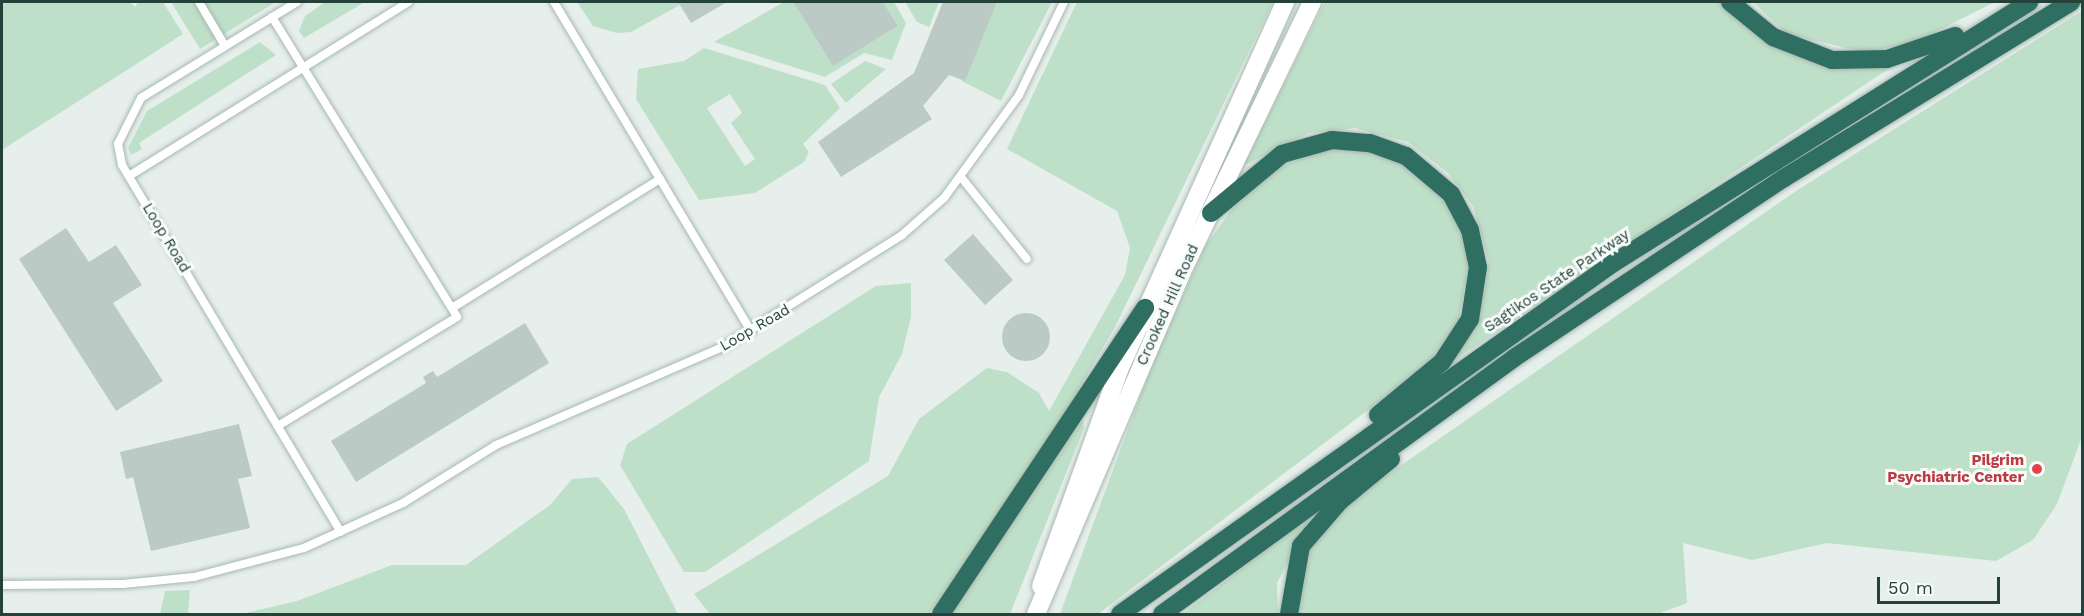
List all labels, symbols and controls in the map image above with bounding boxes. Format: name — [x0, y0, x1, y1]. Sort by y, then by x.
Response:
street label: Loop Road — [138, 200, 194, 276]
street label: Sagtikos State Parkway — [1481, 226, 1633, 336]
street label: Crooked Hill Road — [1133, 241, 1203, 369]
street label: Loop Road — [717, 301, 793, 355]
place label: Pilgrim Psychiatric Center — [1887, 451, 2024, 486]
marker: Pilgrim Psychiatric Center — [2028, 460, 2046, 478]
scale bar — [1880, 565, 2003, 603]
text: 50 m — [1888, 577, 1933, 598]

